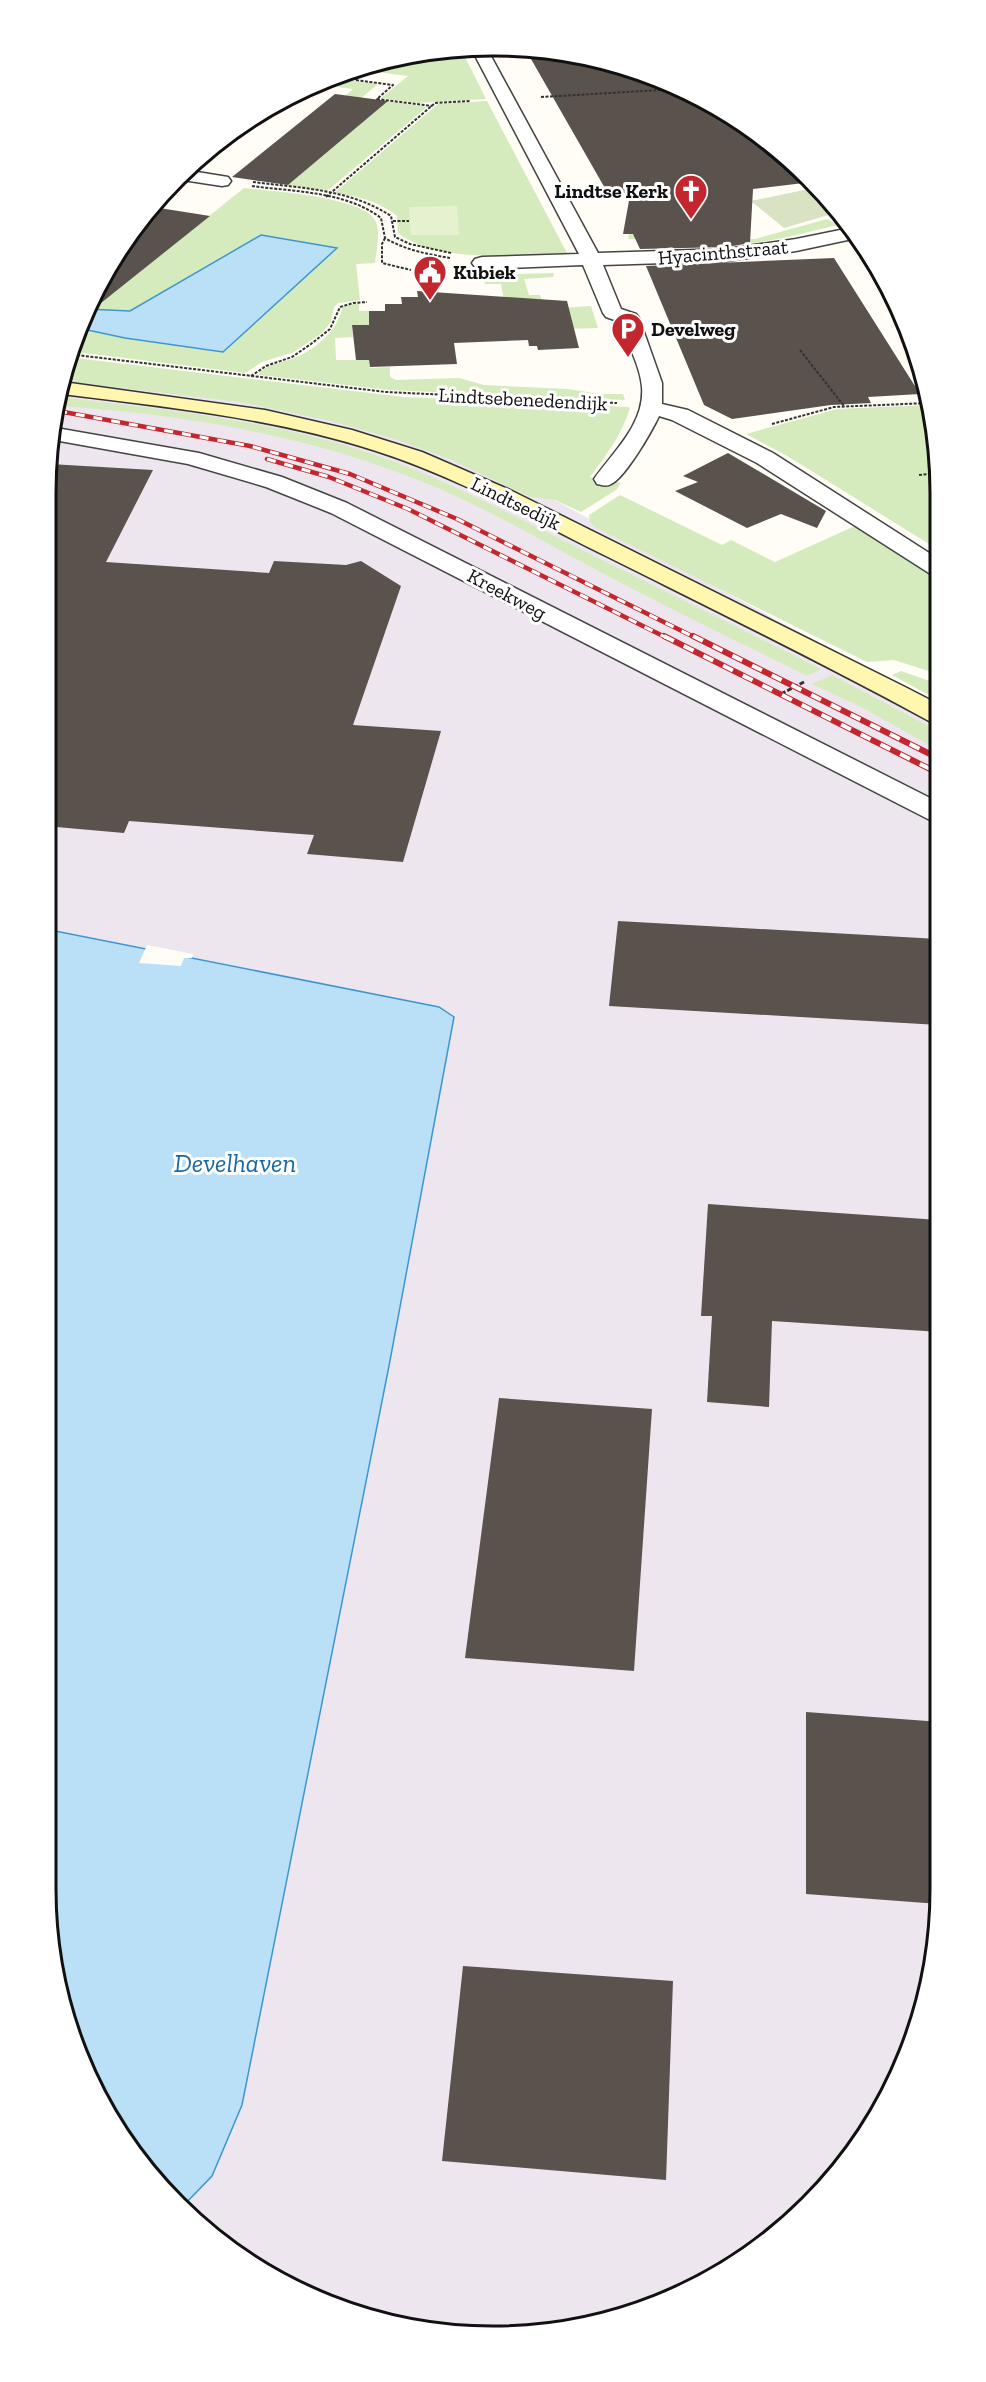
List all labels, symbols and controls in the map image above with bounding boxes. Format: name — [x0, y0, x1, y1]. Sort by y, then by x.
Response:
church icon: Lindtse Kerk — [673, 173, 709, 220]
place label: Lindtse Kerk — [554, 179, 668, 203]
street label: Hyacinthstraat — [657, 234, 790, 270]
public building icon: Kubiek — [412, 254, 448, 301]
place label: Kubiek — [453, 260, 516, 284]
parking icon: Develweg — [610, 311, 646, 358]
place label: Develweg — [651, 317, 736, 341]
street label: Lindtsebenedendijk — [438, 383, 609, 415]
street label: Lindtsedijk — [467, 471, 565, 535]
street label: Kreekweg — [463, 563, 551, 625]
water label: Develhaven — [174, 1147, 296, 1179]

